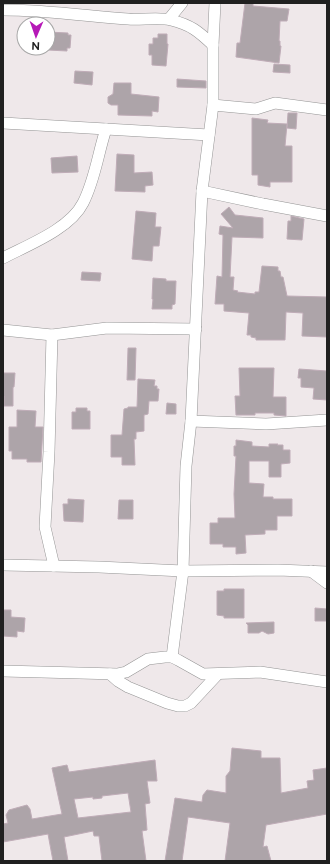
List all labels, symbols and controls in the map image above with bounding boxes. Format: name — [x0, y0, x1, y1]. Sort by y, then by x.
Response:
north arrow — [16, 16, 56, 56]
text: N — [31, 39, 40, 52]

